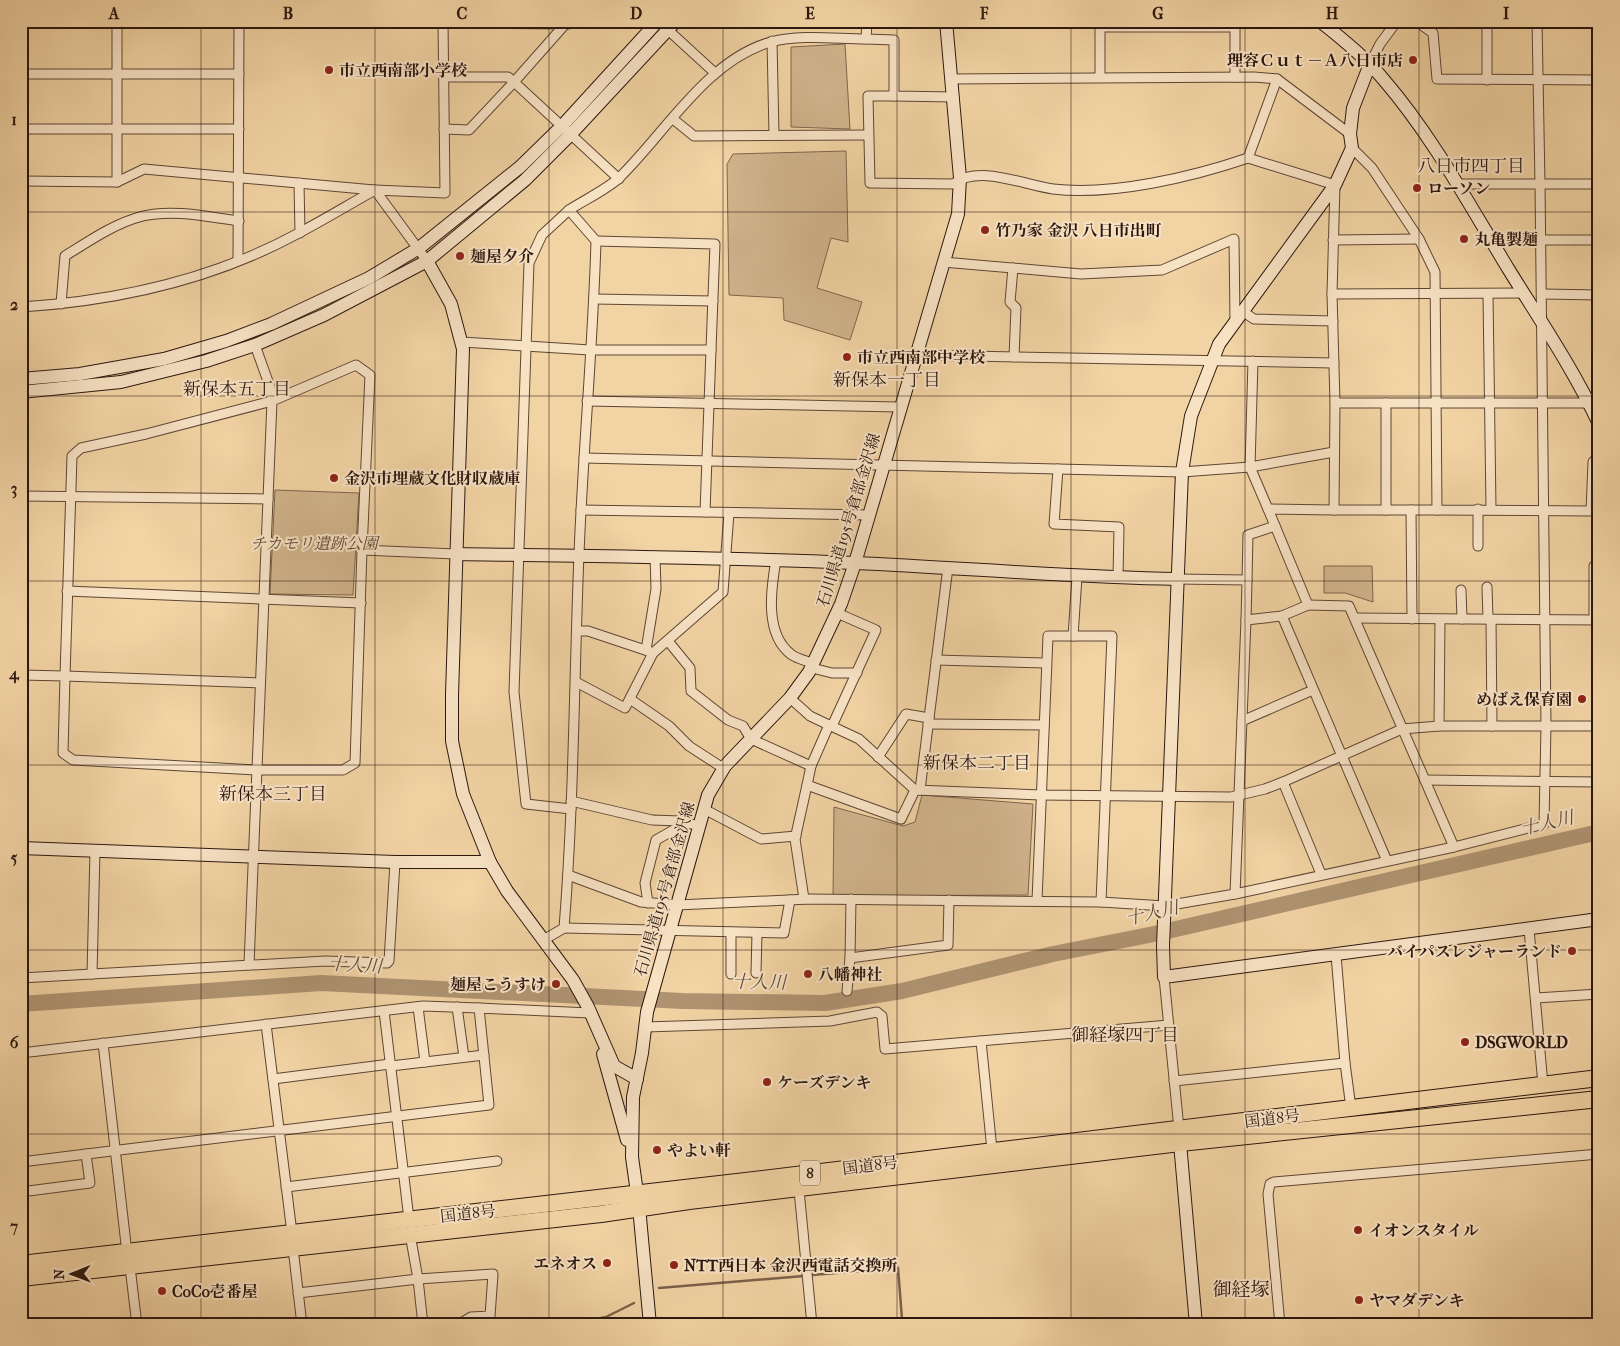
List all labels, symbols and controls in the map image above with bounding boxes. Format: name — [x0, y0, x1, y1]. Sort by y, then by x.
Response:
text: A — [108, 4, 120, 23]
text: B — [283, 4, 293, 23]
text: C — [457, 4, 468, 23]
text: D — [630, 4, 642, 23]
text: E — [805, 4, 815, 23]
text: F — [979, 4, 989, 23]
text: G — [1152, 4, 1164, 23]
text: H — [1326, 4, 1339, 23]
text: I — [1503, 4, 1510, 23]
place label: 理容Ｃｕｔ－Ａ八日市店 — [1227, 51, 1403, 70]
marker: 理容Ｃｕｔ－Ａ八日市店 — [1407, 54, 1419, 66]
place label: 市立西南部小学校 — [339, 61, 468, 80]
marker: 市立西南部小学校 — [323, 64, 335, 76]
text: 1 — [11, 110, 17, 129]
district label: 八日市四丁目 — [1417, 156, 1525, 177]
place label: ローソン — [1427, 179, 1490, 198]
marker: ローソン — [1411, 182, 1423, 194]
place label: 竹乃家 金沢 八日市出町 — [995, 221, 1162, 240]
marker: 竹乃家 金沢 八日市出町 — [979, 224, 991, 236]
place label: 丸亀製麺 — [1474, 230, 1538, 249]
marker: 丸亀製麺 — [1458, 233, 1470, 245]
place label: 麺屋夕介 — [470, 247, 534, 266]
marker: 麺屋夕介 — [454, 250, 466, 262]
text: 2 — [10, 295, 18, 314]
place label: 市立西南部中学校 — [857, 348, 986, 367]
marker: 市立西南部中学校 — [841, 351, 853, 363]
district label: 新保本一丁目 — [833, 370, 941, 391]
district label: 新保本五丁目 — [183, 379, 291, 400]
street label: 石川県道195号倉部金沢線 — [813, 431, 884, 609]
place label: 金沢市埋蔵文化財収蔵庫 — [344, 469, 520, 488]
marker: 金沢市埋蔵文化財収蔵庫 — [328, 472, 340, 484]
text: 3 — [11, 479, 17, 499]
park label: チカモリ遺跡公園 — [250, 534, 381, 553]
text: 4 — [8, 664, 20, 684]
place label: めばえ保育園 — [1476, 690, 1572, 709]
marker: めばえ保育園 — [1576, 693, 1588, 705]
district label: 新保本二丁目 — [923, 753, 1031, 774]
district label: 新保本三丁目 — [219, 784, 327, 805]
street label: 石川県道195号倉部金沢線 — [630, 800, 699, 979]
water label: 十人川 — [1518, 807, 1578, 840]
text: 5 — [11, 848, 18, 867]
water label: 十人川 — [1123, 897, 1183, 930]
place label: バイパスレジャーランド — [1387, 942, 1562, 961]
marker: バイパスレジャーランド — [1566, 945, 1578, 957]
water label: 十人川 — [327, 954, 384, 978]
place label: 八幡神社 — [818, 965, 882, 984]
marker: 八幡神社 — [802, 968, 814, 980]
water label: 十人川 — [732, 972, 788, 994]
place label: 麺屋こうすけ — [450, 975, 546, 994]
marker: 麺屋こうすけ — [550, 978, 562, 990]
district label: 御経塚四丁目 — [1071, 1025, 1179, 1046]
text: 6 — [10, 1033, 19, 1052]
place label: DSGWORLD — [1475, 1033, 1568, 1052]
marker: DSGWORLD — [1459, 1036, 1471, 1048]
place label: ケーズデンキ — [777, 1073, 872, 1092]
marker: ケーズデンキ — [761, 1076, 773, 1088]
street label: 国道8号 — [1243, 1106, 1301, 1131]
place label: やよい軒 — [667, 1141, 731, 1160]
marker: やよい軒 — [651, 1144, 663, 1156]
street label: 国道8号 — [841, 1153, 899, 1178]
road number: 8 — [800, 1160, 820, 1186]
street label: 国道8号 — [439, 1201, 497, 1226]
text: 7 — [9, 1217, 18, 1236]
place label: イオンスタイル — [1368, 1221, 1479, 1240]
marker: イオンスタイル — [1352, 1224, 1364, 1236]
north arrow — [48, 1248, 98, 1298]
place label: エネオス — [533, 1254, 597, 1273]
place label: NTT西日本 金沢西電話交換所 — [684, 1256, 898, 1275]
marker: エネオス — [601, 1257, 613, 1269]
marker: NTT西日本 金沢西電話交換所 — [668, 1259, 680, 1271]
text: N — [51, 1268, 68, 1280]
district label: 御経塚 — [1212, 1279, 1270, 1301]
place label: CoCo壱番屋 — [172, 1282, 258, 1301]
marker: CoCo壱番屋 — [156, 1285, 168, 1297]
place label: ヤマダデンキ — [1369, 1291, 1465, 1310]
marker: ヤマダデンキ — [1353, 1294, 1365, 1306]

